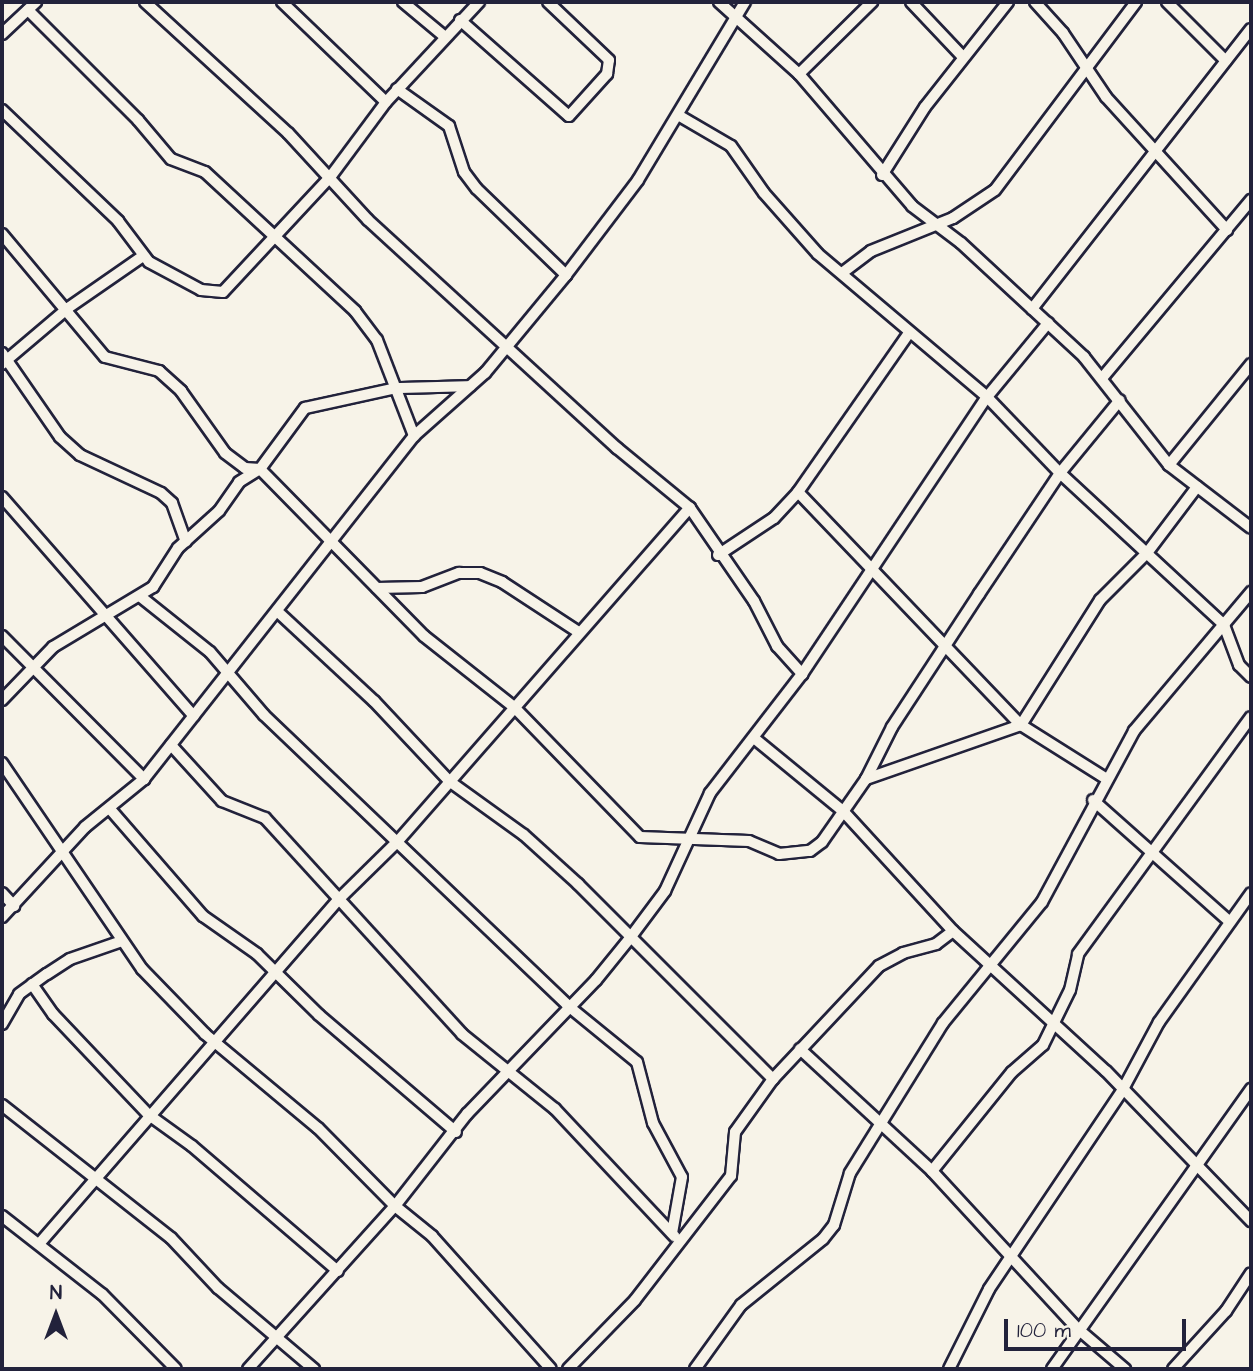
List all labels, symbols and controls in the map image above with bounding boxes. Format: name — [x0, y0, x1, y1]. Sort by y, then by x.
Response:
north arrow — [21, 1280, 91, 1350]
text: N — [50, 1280, 62, 1307]
scale bar — [1008, 1304, 1190, 1348]
text: 100 m — [1017, 1316, 1071, 1345]

